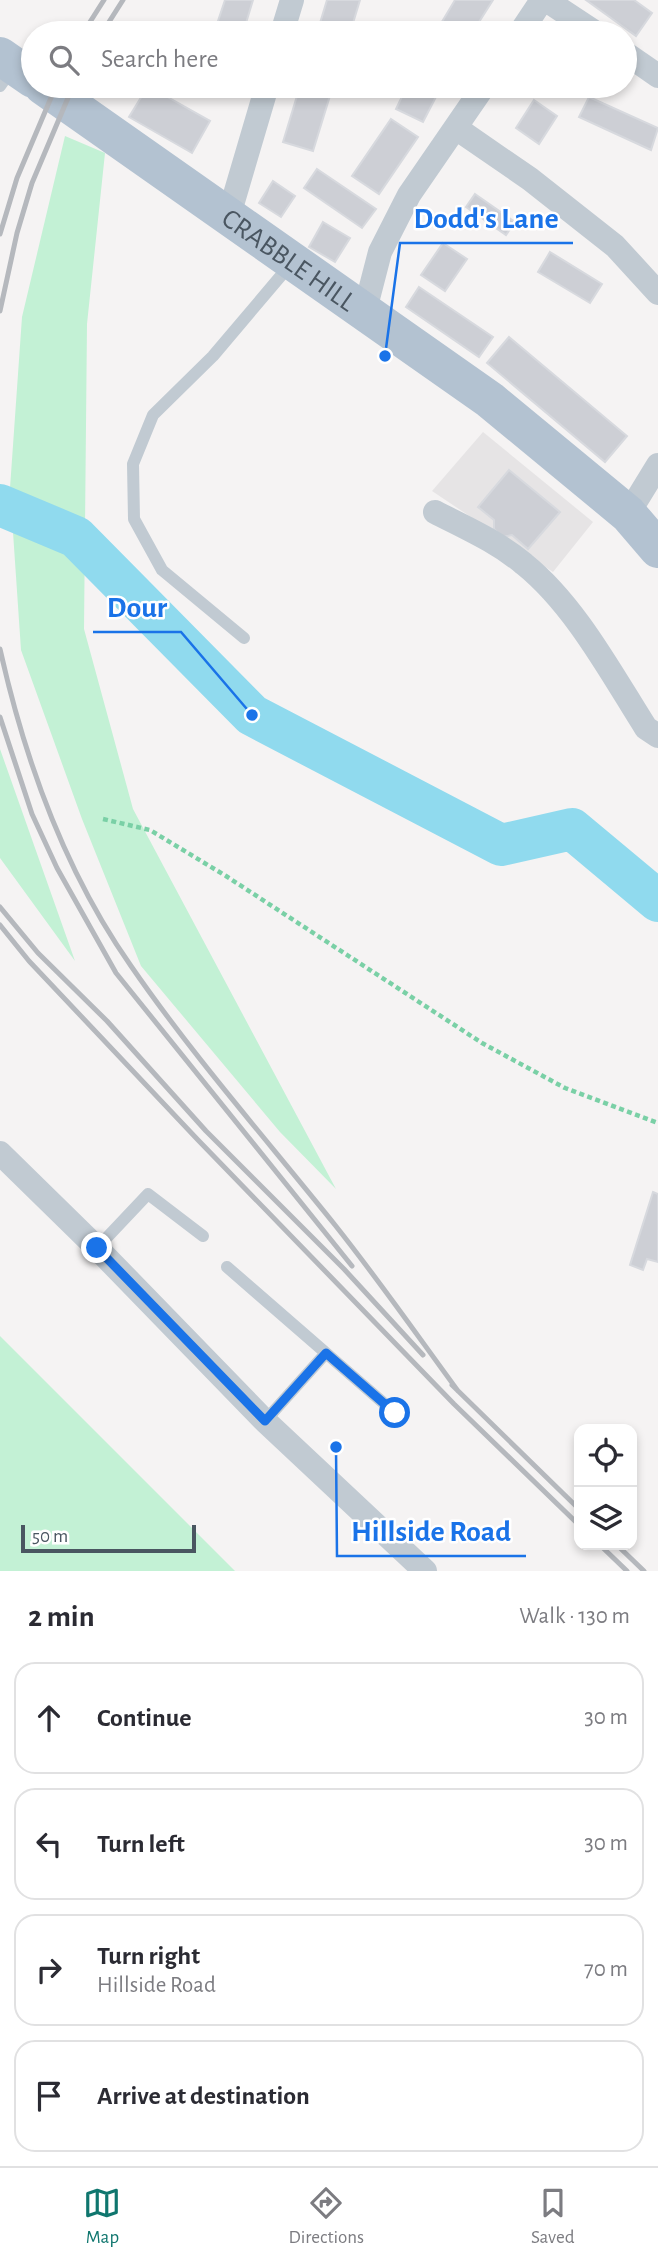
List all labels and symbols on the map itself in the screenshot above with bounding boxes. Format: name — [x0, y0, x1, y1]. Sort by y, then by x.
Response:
callout: Dodd's Lane — [400, 192, 573, 243]
street label: CRABBLE HILL — [216, 204, 360, 317]
text: Dodd's Lane — [413, 204, 559, 234]
callout: Dour — [93, 581, 181, 632]
text: Dour — [107, 593, 168, 623]
route end — [81, 1232, 112, 1263]
route start — [379, 1397, 410, 1428]
callout: Hillside Road — [337, 1505, 526, 1556]
text: Hillside Road — [351, 1517, 511, 1547]
scale bar — [21, 1522, 196, 1554]

